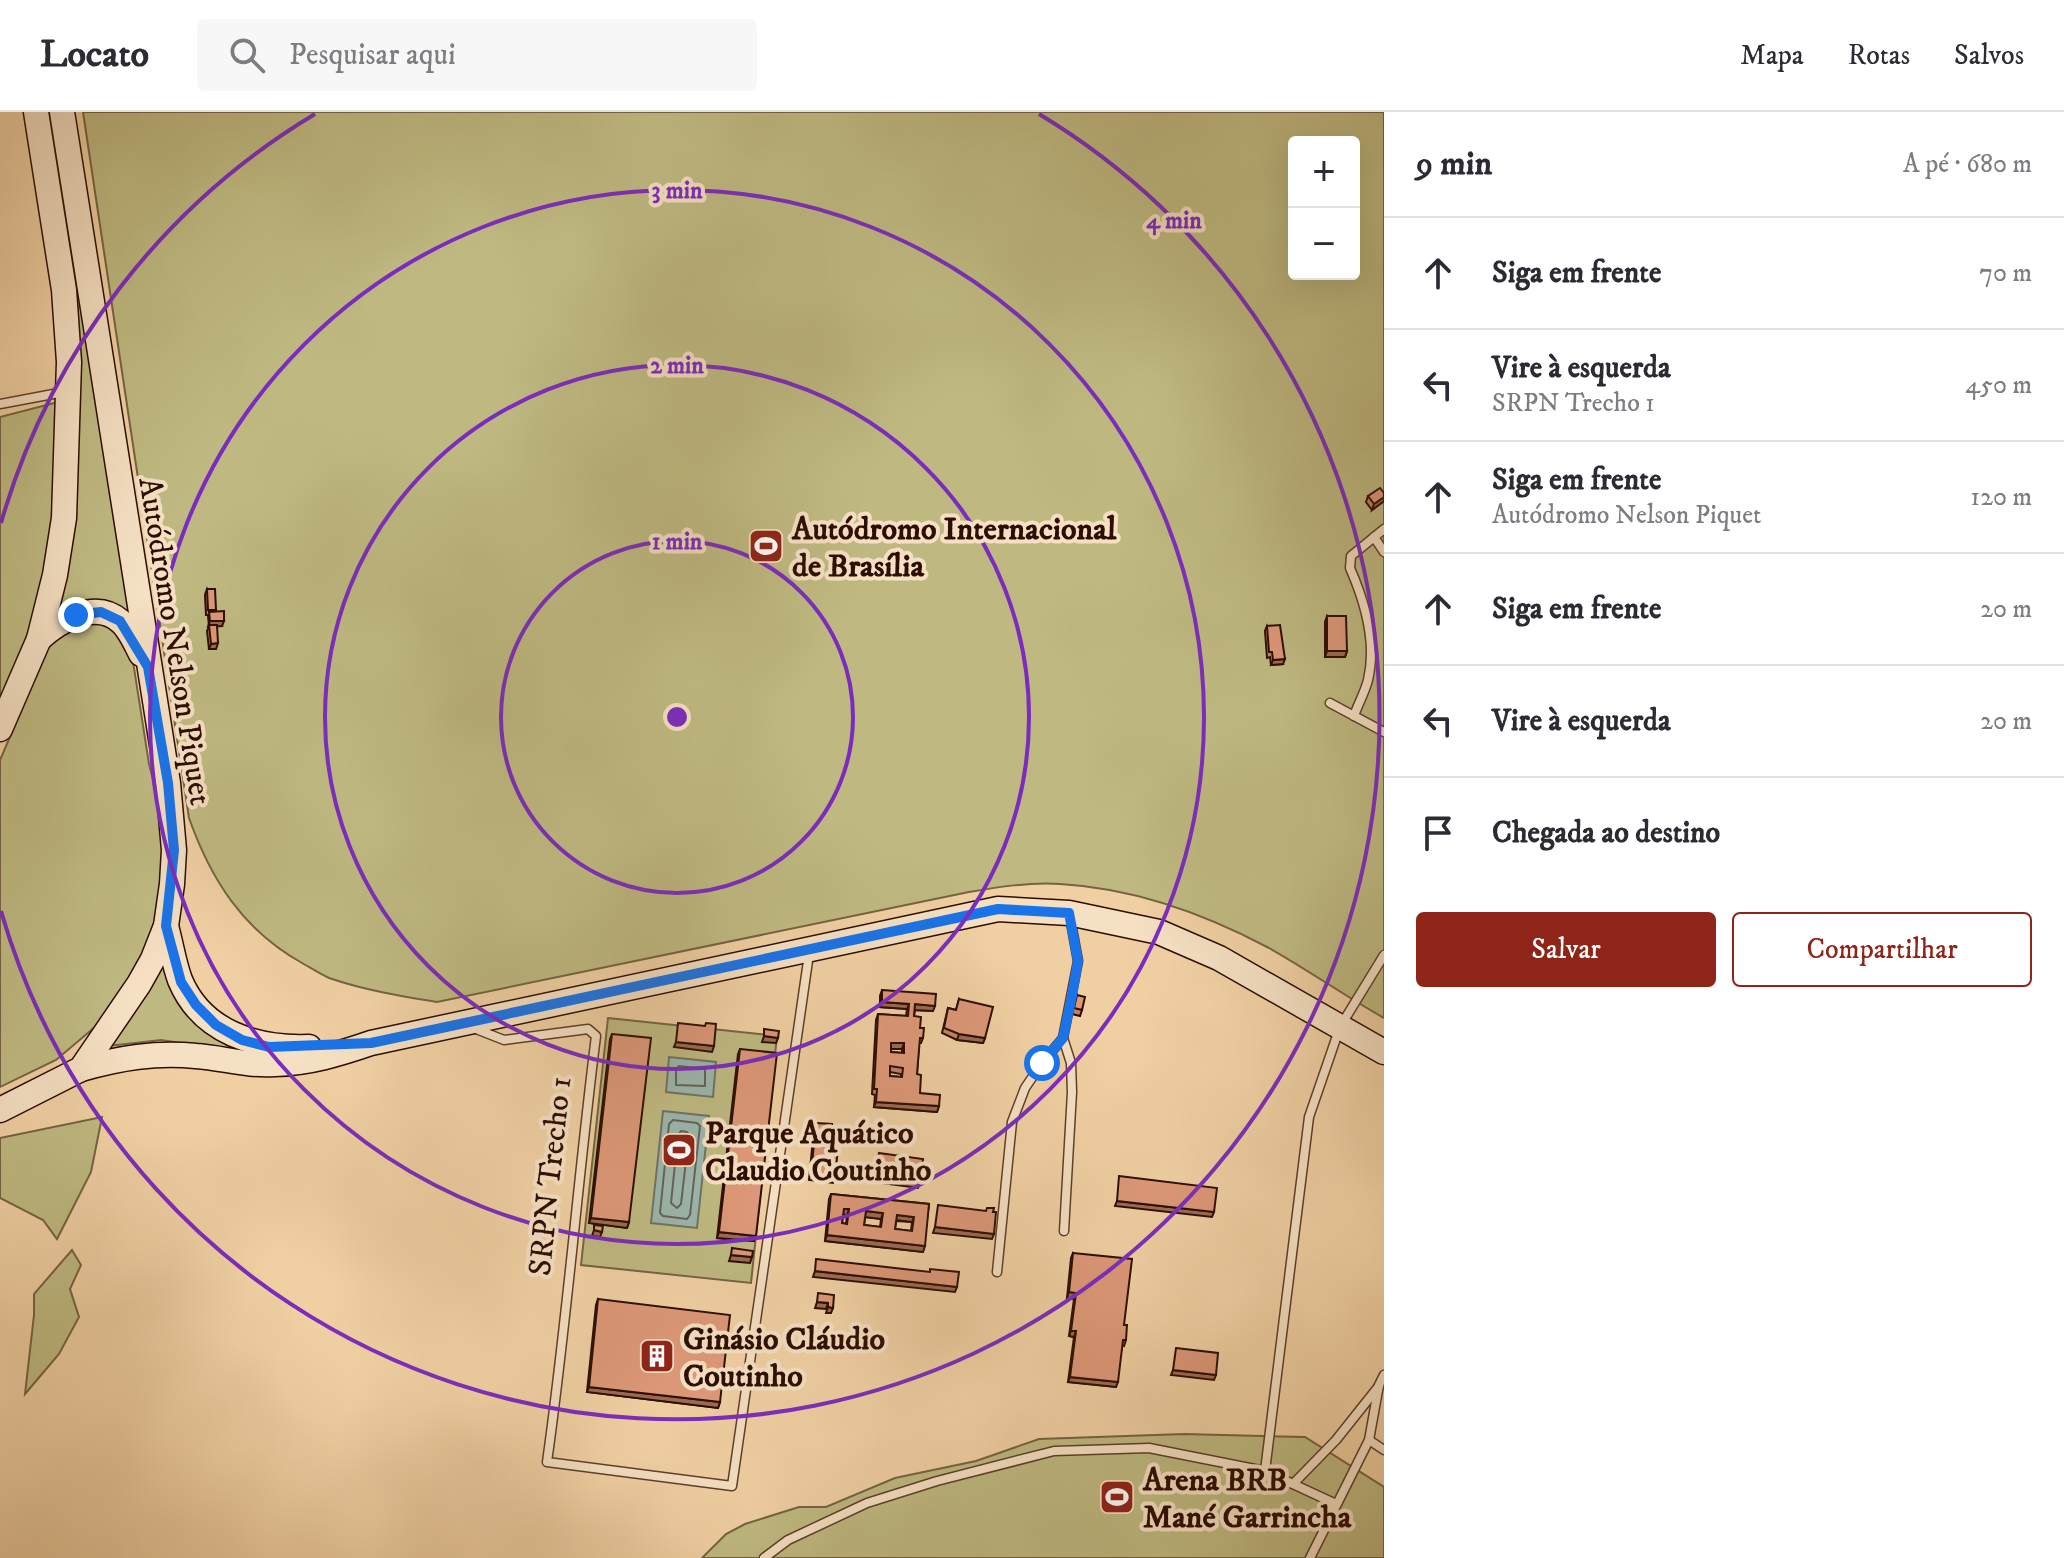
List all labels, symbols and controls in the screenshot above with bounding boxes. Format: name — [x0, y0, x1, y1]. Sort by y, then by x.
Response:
search box — [197, 19, 757, 91]
text: Locato — [40, 31, 149, 79]
icon: search — [225, 33, 269, 77]
text: Pesquisar aqui — [289, 37, 456, 74]
text: Mapa — [1740, 38, 1804, 73]
text: Rotas — [1848, 38, 1910, 73]
text: Salvos — [1954, 38, 2024, 73]
map controls — [1288, 136, 1360, 280]
button: + — [1288, 136, 1360, 208]
text: 9 min — [1416, 143, 1492, 185]
text: A pé · 680 m — [1903, 148, 2032, 181]
text: 3 min — [652, 176, 703, 206]
text: 4 min — [1146, 206, 1202, 236]
button: − — [1288, 208, 1360, 280]
icon: ahead — [1416, 251, 1460, 295]
text: Siga em frente — [1492, 255, 1661, 292]
text: 70 m — [1979, 257, 2032, 290]
text: Vire à esquerda — [1492, 350, 1671, 387]
text: 2 min — [650, 351, 704, 381]
icon: left — [1416, 363, 1460, 407]
text: 450 m — [1965, 369, 2032, 402]
text: SRPN Trecho 1 — [1492, 387, 1655, 420]
text: Siga em frente — [1492, 462, 1661, 499]
street label: Autódromo Nelson Piquet — [128, 475, 220, 808]
icon: ahead — [1416, 475, 1460, 519]
text: 120 m — [1971, 481, 2032, 514]
text: Autódromo Nelson Piquet — [1492, 499, 1761, 532]
place label: Autódromo Internacional de Brasília — [791, 510, 1117, 587]
text: 1 min — [652, 527, 703, 557]
sports icon: Autódromo Internacional de Brasília — [747, 527, 785, 565]
icon: ahead — [1416, 587, 1460, 631]
text: Siga em frente — [1492, 591, 1661, 628]
text: 20 m — [1980, 593, 2032, 626]
route end — [58, 597, 94, 633]
icon: left — [1416, 699, 1460, 743]
centre of rings — [663, 703, 691, 731]
text: Vire à esquerda — [1492, 703, 1671, 740]
text: 20 m — [1980, 705, 2032, 738]
icon: arrive — [1416, 811, 1460, 855]
text: Chegada ao destino — [1492, 815, 1720, 852]
button: Salvar — [1416, 912, 1716, 987]
button: Compartilhar — [1732, 912, 2032, 987]
route start — [1024, 1045, 1060, 1081]
street label: SRPN Trecho 1 — [521, 1074, 581, 1278]
place label: Parque Aquático Claudio Coutinho — [705, 1114, 931, 1191]
sports icon: Parque Aquático Claudio Coutinho — [660, 1131, 698, 1169]
place label: Ginásio Cláudio Coutinho — [683, 1320, 885, 1397]
building icon: Ginásio Cláudio Coutinho — [638, 1337, 676, 1375]
place label: Arena BRB Mané Garrincha — [1142, 1461, 1352, 1538]
sports icon: Arena BRB Mané Garrincha — [1098, 1478, 1136, 1516]

